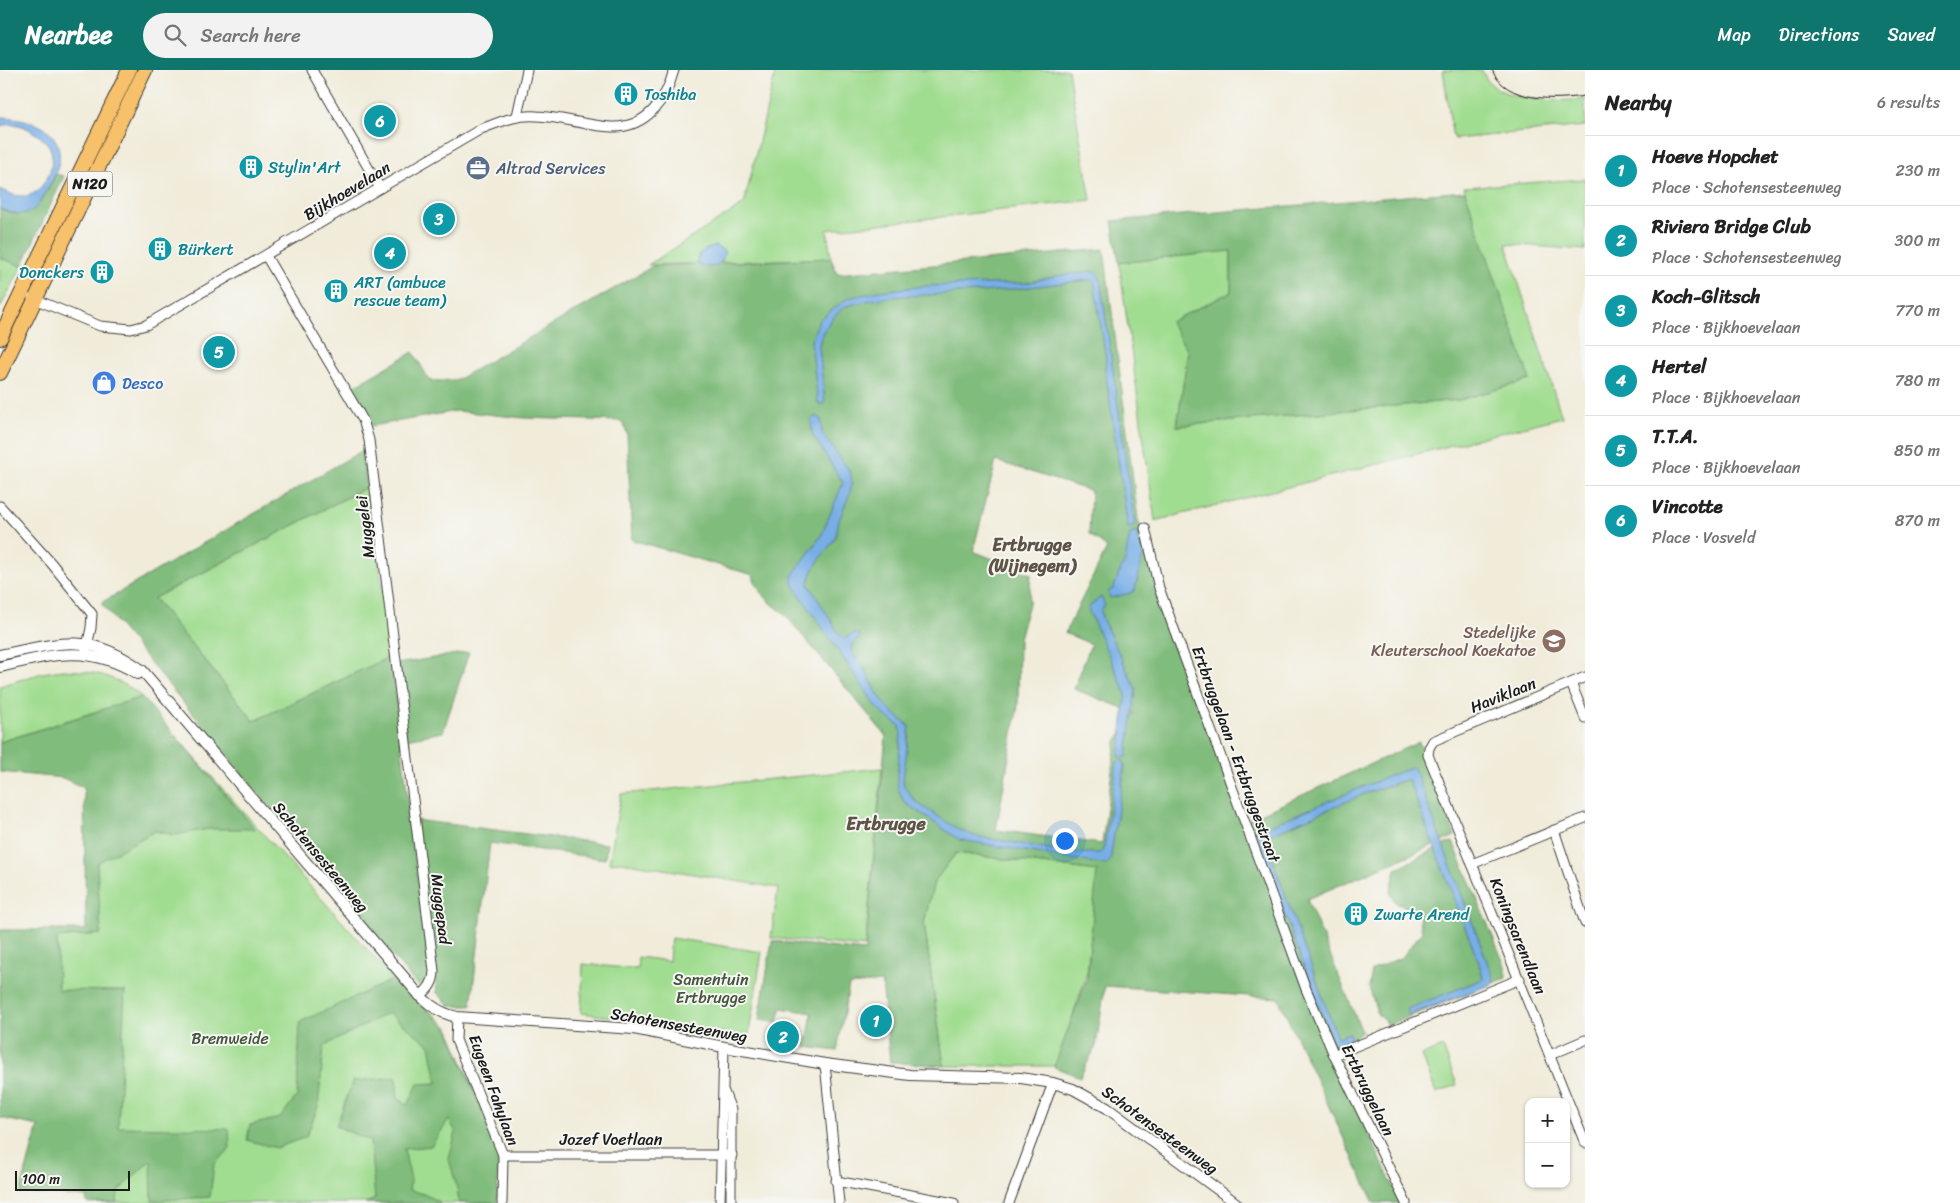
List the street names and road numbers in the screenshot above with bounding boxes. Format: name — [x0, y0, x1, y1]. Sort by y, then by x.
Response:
street label: Bijkhoevelaan — [298, 153, 396, 229]
road number: N120 — [68, 172, 112, 196]
street label: Muggelei — [347, 494, 383, 560]
street label: Ertbruggelaan - Ertbruggestraat — [1183, 642, 1289, 867]
street label: Haviklaan — [1466, 669, 1541, 721]
street label: Schotensesteenweg — [265, 795, 377, 919]
street label: Muggepad — [422, 872, 460, 948]
street label: Koningsarendlaan — [1481, 873, 1555, 999]
street label: Schotensesteenweg — [608, 999, 750, 1051]
street label: Eugeen Fahylaan — [460, 1030, 528, 1150]
street label: Ertbruggelaan — [1333, 1039, 1403, 1142]
street label: Schotensesteenweg — [1095, 1078, 1225, 1182]
street label: Jozef Voetlaan — [559, 1125, 663, 1154]

